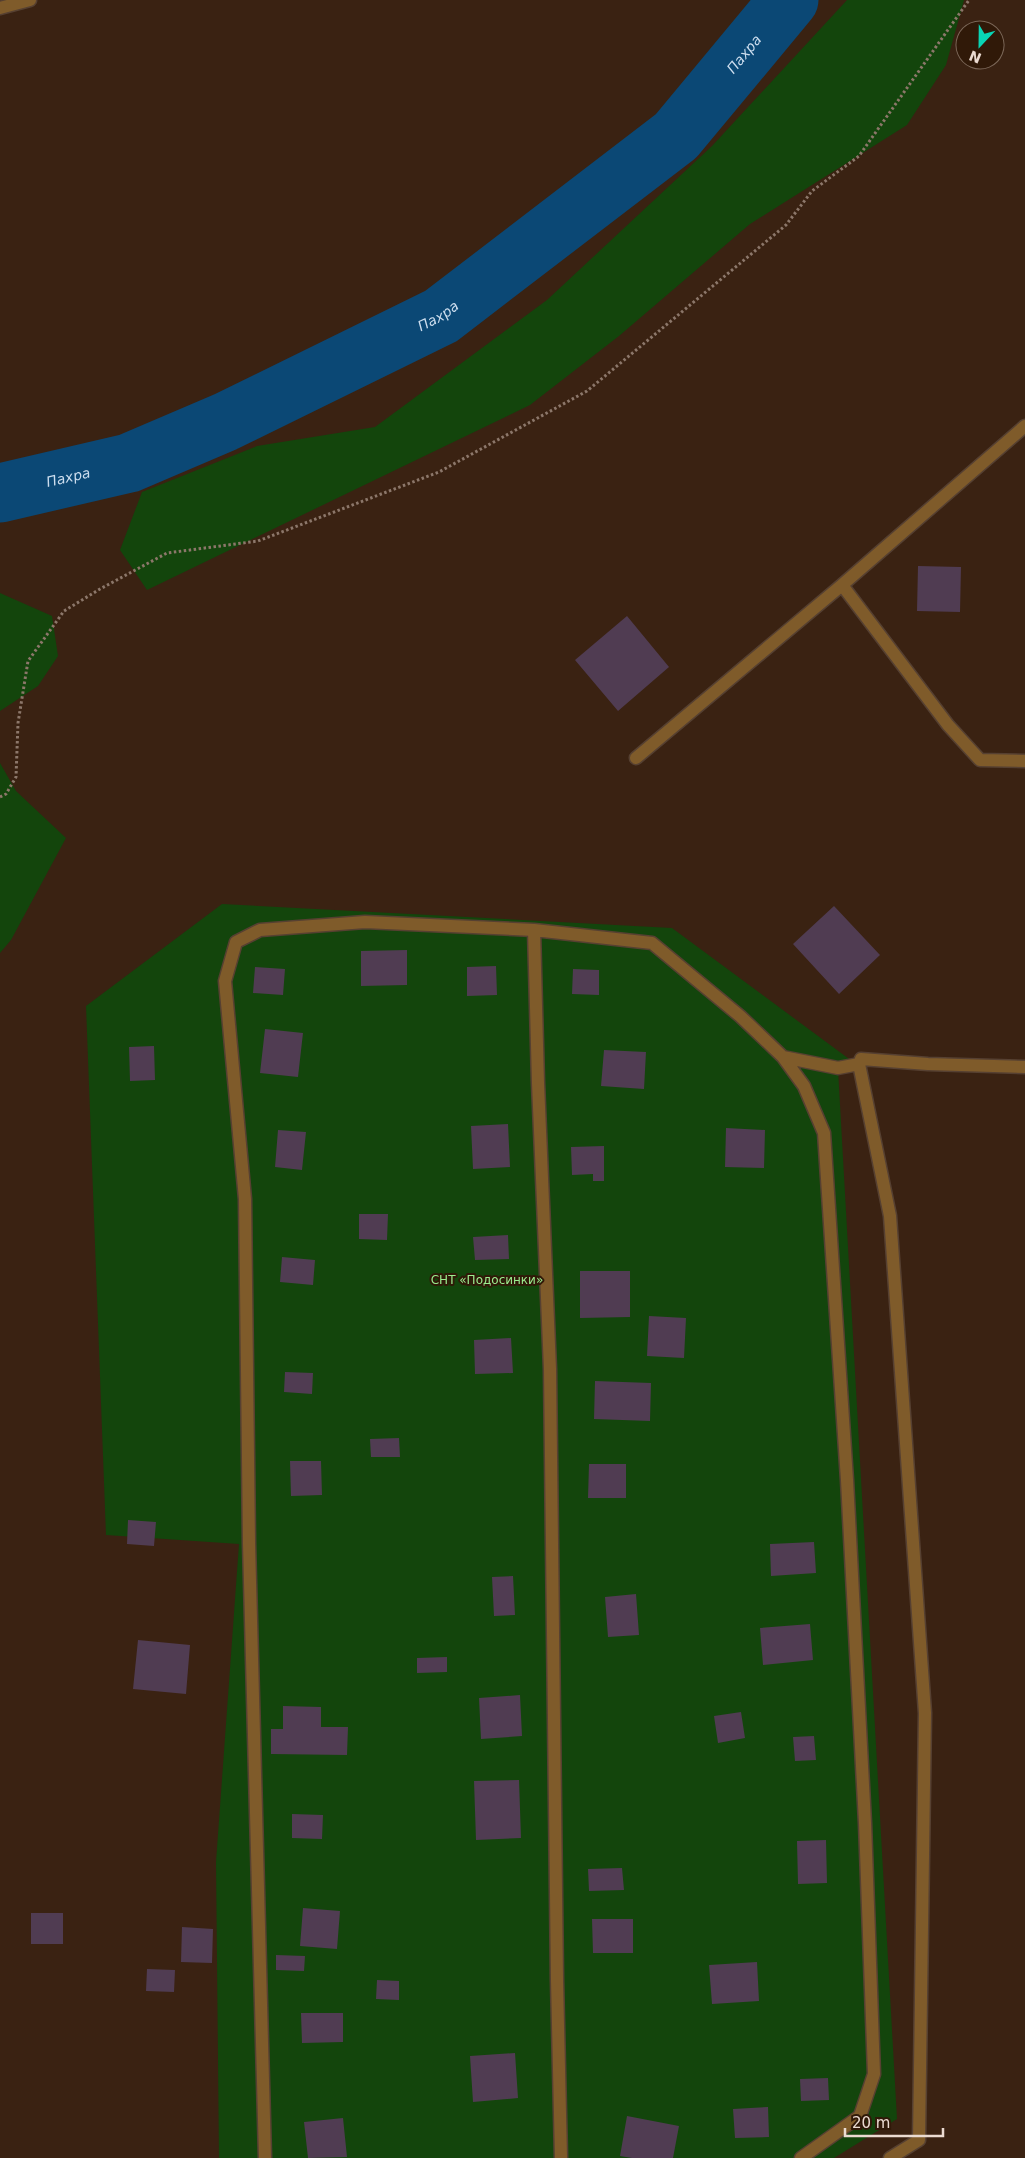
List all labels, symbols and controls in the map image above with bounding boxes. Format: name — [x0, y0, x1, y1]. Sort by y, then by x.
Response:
north arrow — [955, 20, 1005, 70]
water label: Пахра — [724, 32, 765, 76]
text: N — [967, 47, 984, 67]
water label: Пахра — [415, 297, 462, 334]
water label: Пахра — [44, 464, 92, 490]
park label: СНТ «Подосинки» — [431, 1273, 543, 1287]
scale bar — [845, 2106, 942, 2138]
text: 20 m — [852, 2114, 890, 2132]

